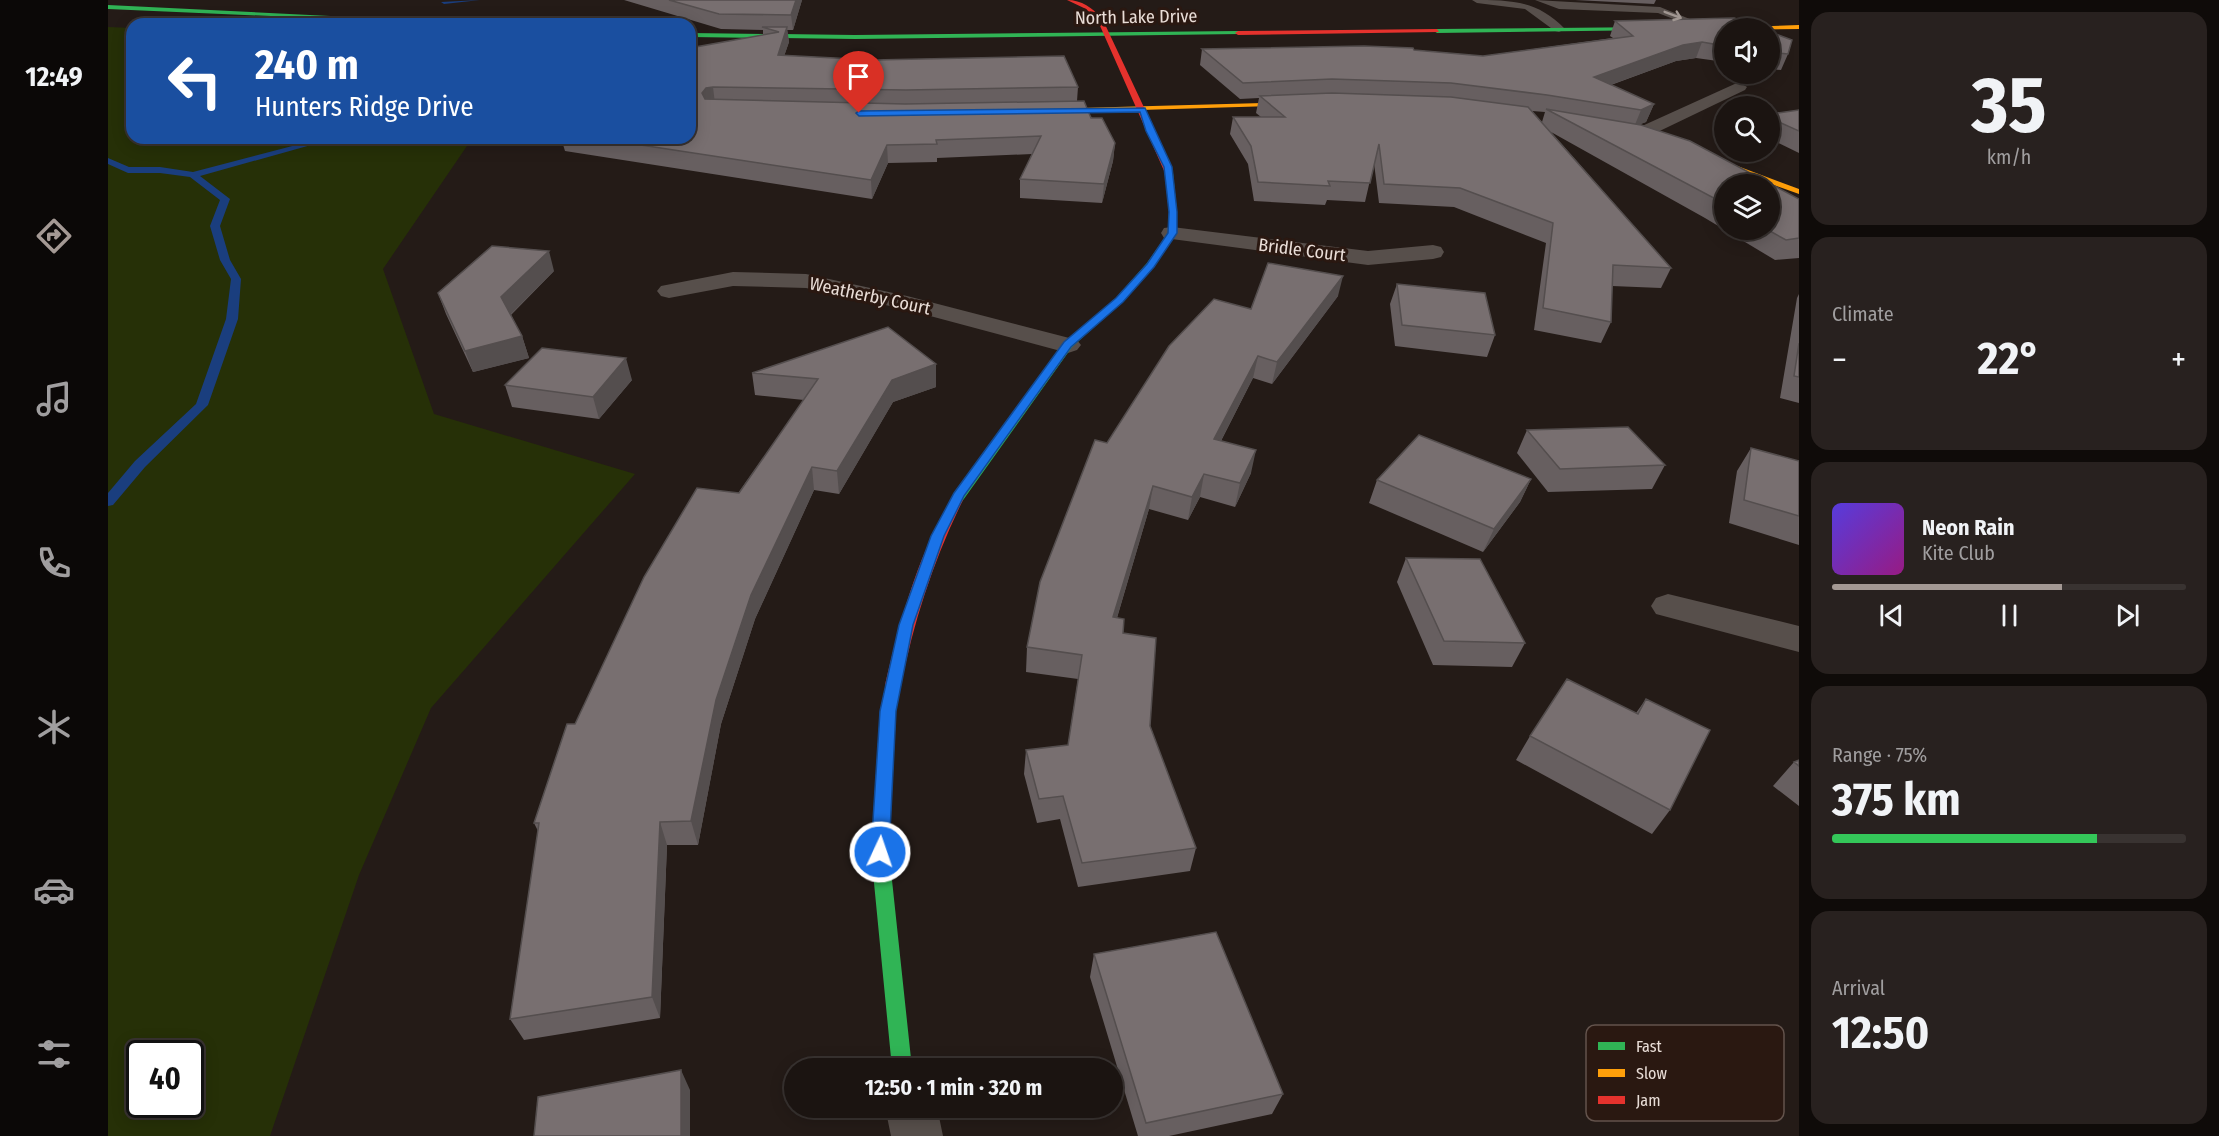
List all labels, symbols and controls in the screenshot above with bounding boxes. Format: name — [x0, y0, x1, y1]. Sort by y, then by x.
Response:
street label: North Lake Drive — [1075, 5, 1197, 29]
one-way arrow — [1663, 10, 1682, 21]
map controls — [1714, 18, 1780, 240]
button: sound — [1714, 18, 1780, 84]
text: 240 m — [255, 40, 359, 90]
icon: left — [156, 42, 234, 120]
pin — [833, 51, 884, 113]
text: 35 — [1971, 59, 2047, 153]
icon: arrive — [842, 60, 875, 93]
text: 12:49 — [25, 61, 83, 93]
text: Hunters Ridge Drive — [255, 91, 473, 123]
button: search — [1714, 96, 1780, 162]
text: km/h — [1987, 145, 2031, 169]
button: layers — [1714, 174, 1780, 240]
icon: directions — [33, 215, 75, 257]
street label: Bridle Court — [1257, 234, 1347, 266]
street label: Weatherby Court — [808, 272, 933, 320]
text: Climate — [1832, 302, 1894, 326]
text: 22° — [1978, 332, 2040, 386]
text: − — [1832, 340, 1847, 380]
text: + — [2171, 340, 2186, 380]
icon: music — [33, 378, 75, 420]
text: Neon Rain — [1922, 514, 2015, 541]
text: Kite Club — [1922, 541, 1995, 565]
icon: phone — [33, 542, 75, 584]
icon: previous — [1875, 599, 1908, 632]
icon: pause — [1993, 599, 2026, 632]
icon: next — [2111, 599, 2144, 632]
icon: climate — [33, 706, 75, 748]
text: Range · 75% — [1832, 743, 1927, 767]
text: 375 km — [1832, 773, 1960, 827]
position arrow — [848, 820, 912, 884]
icon: car — [33, 869, 75, 911]
text: Arrival — [1832, 976, 1885, 1000]
text: 12:50 — [1832, 1006, 1929, 1060]
legend — [1586, 1025, 1784, 1121]
icon: filters — [33, 1033, 75, 1075]
text: Fast — [1636, 1037, 1663, 1056]
speed limit sign: 40 — [126, 1040, 204, 1118]
text: Slow — [1636, 1064, 1667, 1083]
text: 12:50 · 1 min · 320 m — [865, 1074, 1042, 1101]
text: Jam — [1636, 1091, 1661, 1110]

